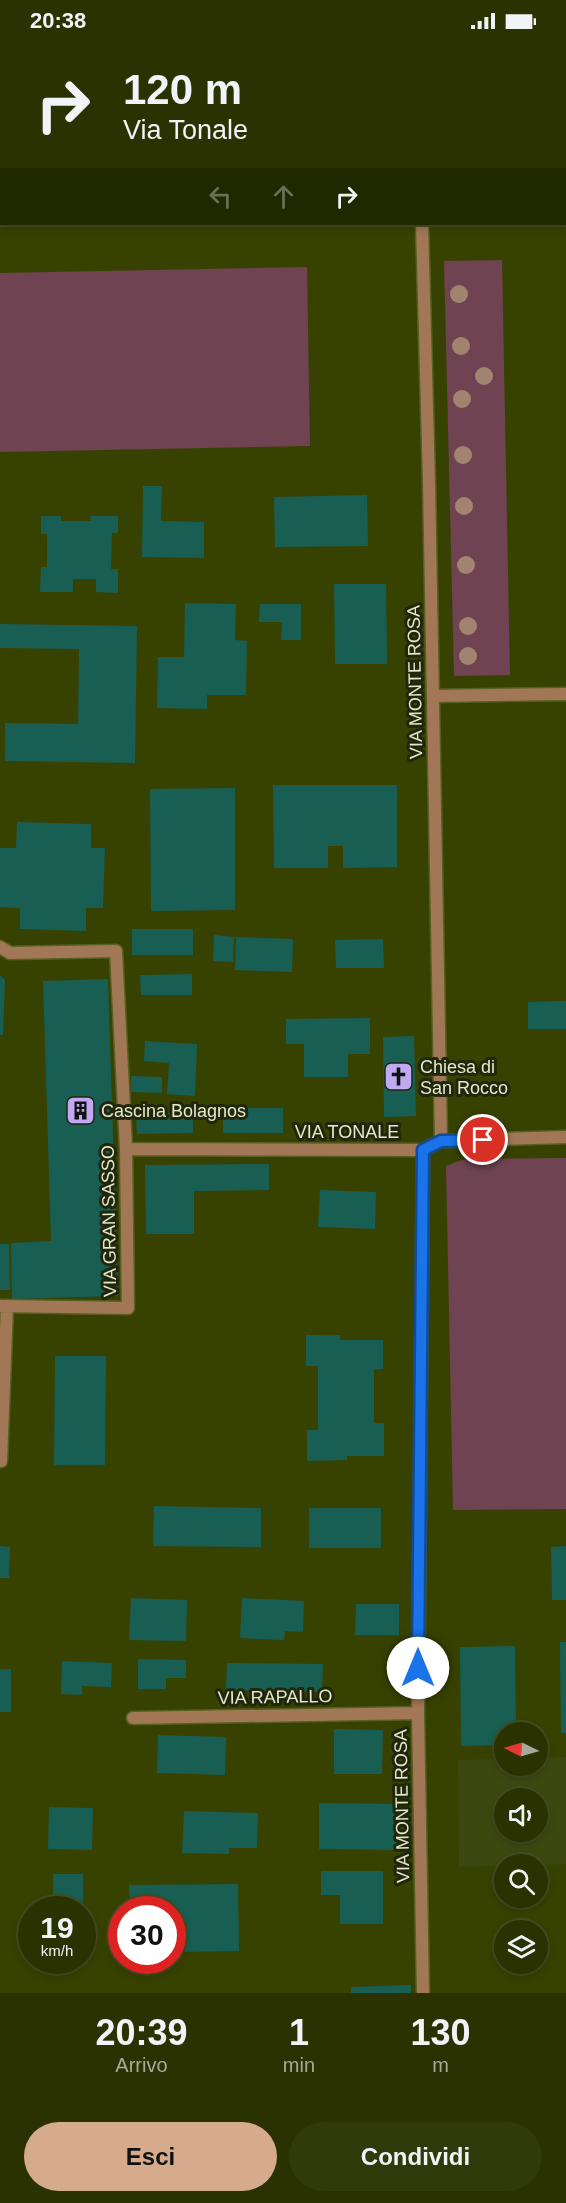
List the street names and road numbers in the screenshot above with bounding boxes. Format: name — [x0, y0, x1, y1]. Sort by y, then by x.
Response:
street label: VIA MONTE ROSA — [404, 605, 426, 759]
street label: VIA TONALE — [295, 1122, 399, 1142]
street label: VIA GRAN SASSO — [98, 1145, 120, 1297]
street label: VIA RAPALLO — [217, 1686, 333, 1708]
street label: VIA MONTE ROSA — [391, 1729, 413, 1883]

